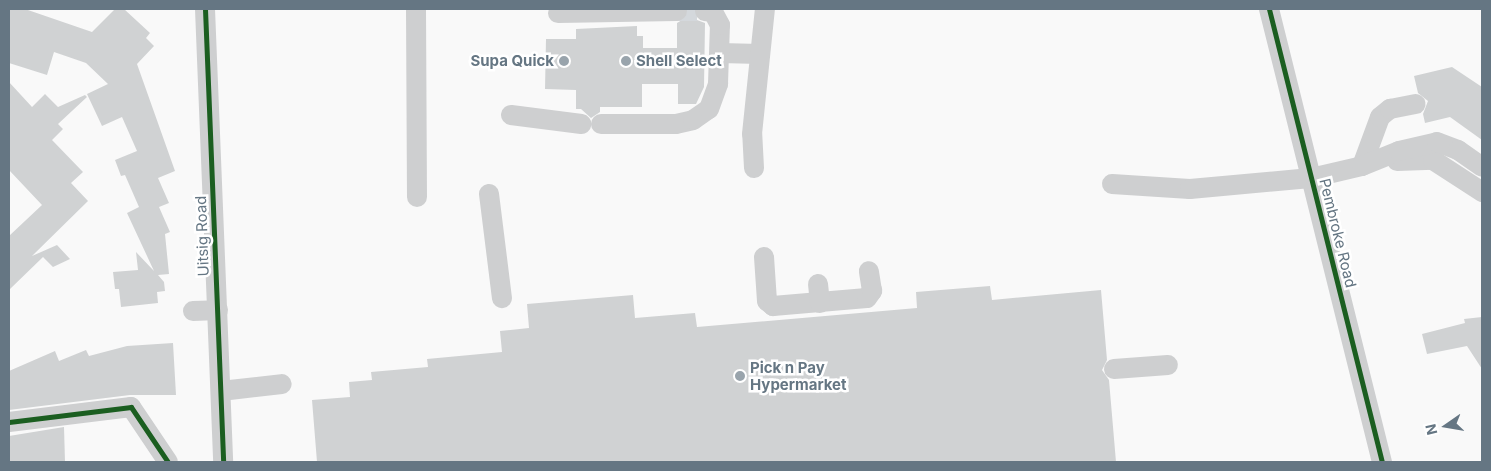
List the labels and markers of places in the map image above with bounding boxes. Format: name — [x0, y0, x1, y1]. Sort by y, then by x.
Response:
place label: Supa Quick — [470, 52, 554, 70]
place label: Shell Select — [636, 52, 722, 70]
marker: Supa Quick — [558, 55, 570, 67]
marker: Shell Select — [620, 55, 632, 67]
place label: Pick n Pay Hypermarket — [750, 358, 847, 393]
marker: Pick n Pay Hypermarket — [734, 370, 746, 382]

